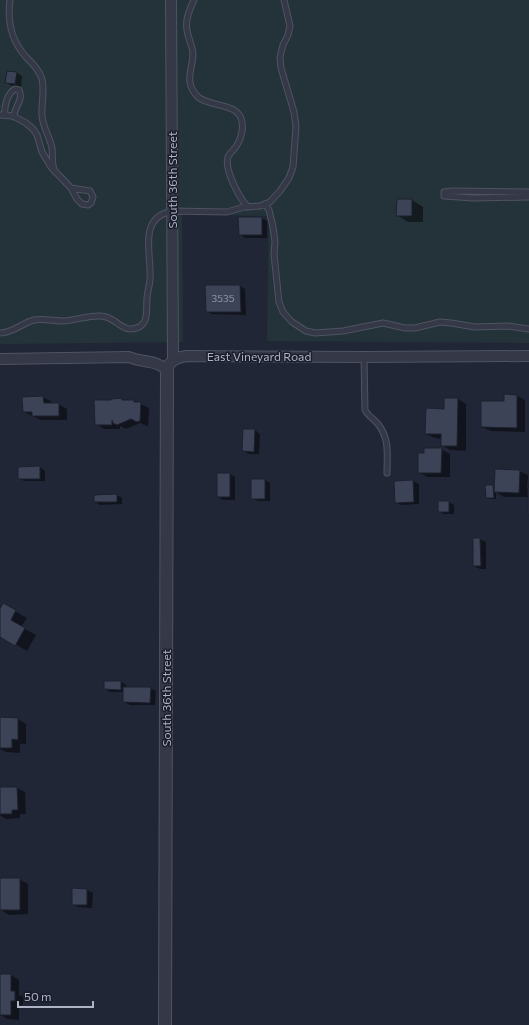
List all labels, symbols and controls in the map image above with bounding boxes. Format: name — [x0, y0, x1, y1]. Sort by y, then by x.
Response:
street label: South 36th Street — [165, 131, 179, 229]
house number: 3535 — [212, 292, 235, 304]
street label: East Vineyard Road — [207, 349, 311, 363]
street label: South 36th Street — [159, 649, 173, 747]
scale bar — [18, 983, 93, 1009]
text: 50 m — [24, 989, 52, 1003]

